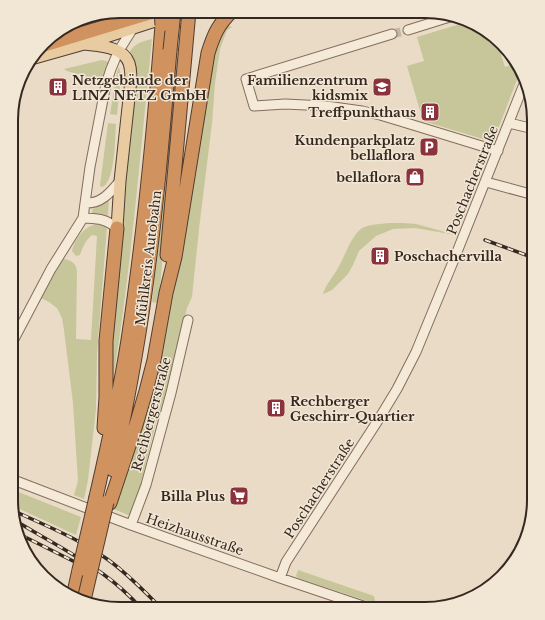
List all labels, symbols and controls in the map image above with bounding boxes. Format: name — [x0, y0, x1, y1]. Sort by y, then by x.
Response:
place label: Netzgebäude der LINZ NETZ GmbH — [72, 72, 207, 104]
place label: Familienzentrum kidsmix — [247, 72, 369, 104]
building icon: Netzgebäude der LINZ NETZ GmbH — [47, 76, 69, 98]
school or university icon: Familienzentrum kidsmix — [371, 76, 393, 98]
building icon: Treffpunkthaus — [419, 101, 441, 123]
place label: Treffpunkthaus — [308, 104, 416, 121]
street label: Poschacherstraße — [443, 123, 502, 237]
place label: Kundenparkplatz bellaflora — [295, 132, 416, 164]
parking icon: Kundenparkplatz bellaflora — [418, 136, 440, 158]
shop icon: bellaflora — [404, 166, 426, 188]
place label: bellaflora — [335, 169, 402, 186]
street label: Mühlkreis Autobahn — [132, 189, 165, 327]
building icon: Poschachervilla — [369, 245, 391, 267]
place label: Poschachervilla — [394, 248, 502, 265]
street label: Rechbergerstraße — [128, 355, 175, 473]
place label: Rechberger Geschirr-Quartier — [290, 393, 415, 425]
building icon: Rechberger Geschirr-Quartier — [265, 397, 287, 419]
street label: Poschacherstraße — [281, 435, 358, 542]
supermarket icon: Billa Plus — [228, 485, 250, 507]
place label: Billa Plus — [161, 488, 225, 505]
street label: Heizhausstraße — [144, 510, 246, 559]

